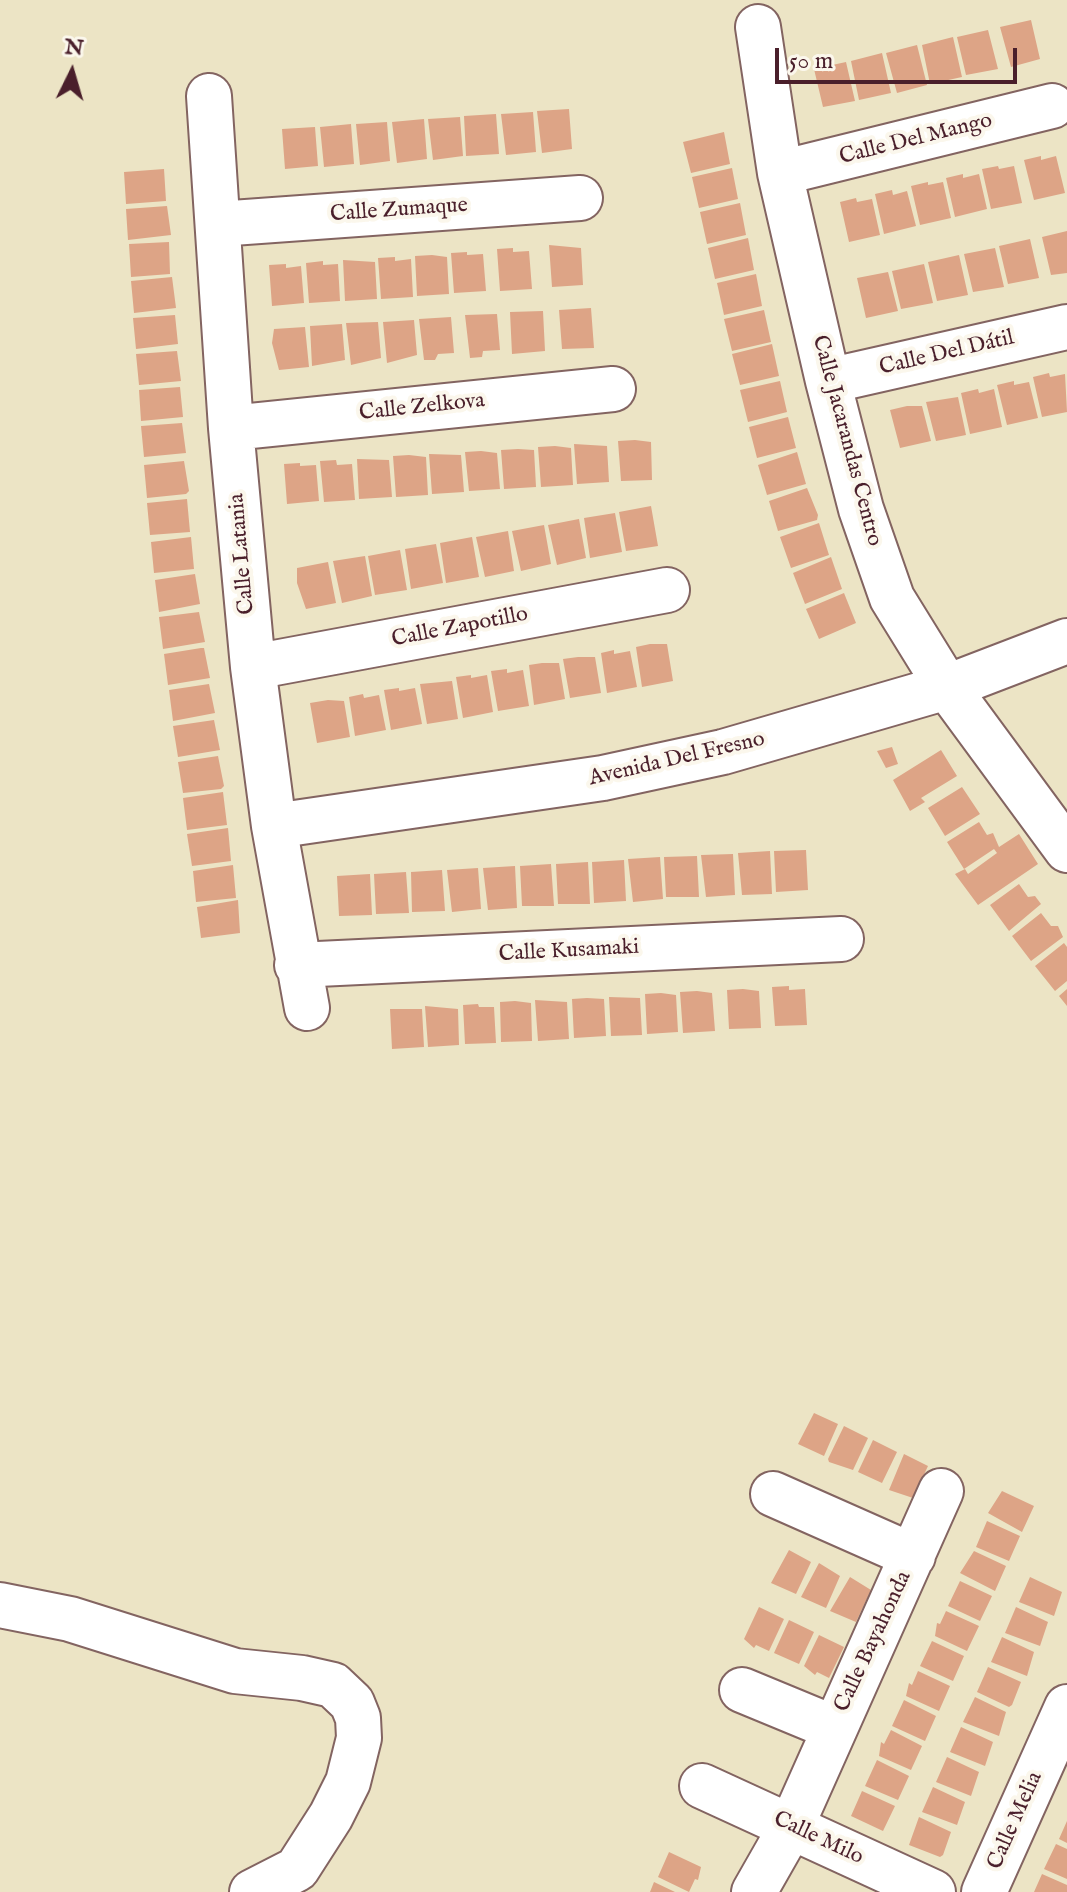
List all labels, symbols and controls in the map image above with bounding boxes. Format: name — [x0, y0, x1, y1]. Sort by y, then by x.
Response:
north arrow — [32, 32, 112, 112]
scale bar — [779, 32, 1021, 82]
text: N — [63, 33, 85, 63]
text: 50 m — [789, 46, 833, 77]
street label: Calle Del Mango — [837, 108, 995, 172]
street label: Calle Zumaque — [329, 193, 469, 229]
street label: Calle Del Dátil — [877, 326, 1017, 382]
street label: Calle Jacarandas Centro — [805, 333, 887, 549]
street label: Calle Zelkova — [358, 388, 486, 428]
street label: Calle Latania — [225, 492, 261, 616]
street label: Calle Zapotillo — [390, 602, 530, 654]
street label: Avenida Del Fresno — [587, 727, 767, 793]
street label: Calle Kusamaki — [498, 935, 640, 969]
street label: Calle Bayahonda — [830, 1567, 918, 1717]
street label: Calle Melia — [983, 1768, 1049, 1874]
street label: Calle Milo — [769, 1807, 867, 1871]

